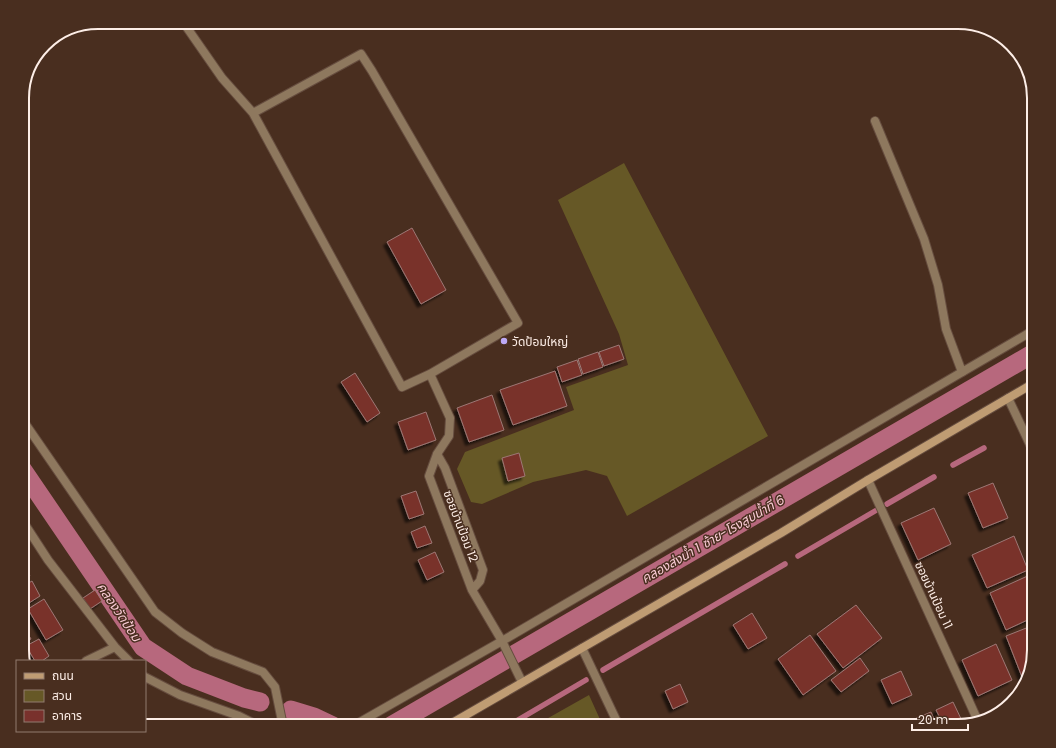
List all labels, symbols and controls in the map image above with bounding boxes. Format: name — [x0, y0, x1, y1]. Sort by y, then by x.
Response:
place label: วัดป้อมใหญ่ — [512, 333, 568, 350]
marker: วัดป้อมใหญ่ — [499, 336, 509, 346]
street label: ซอยบ้านป้อม 12 — [440, 488, 483, 564]
water label: คลองส่งน้ำ 1 ซ้าย-โรงสูบน้ำที่ 6 — [638, 490, 788, 588]
street label: ซอยบ้านป้อม 11 — [911, 559, 957, 631]
water label: คลองวัดป้อม — [92, 579, 146, 646]
legend — [16, 660, 146, 732]
text: ถนน — [52, 667, 74, 684]
text: สวน — [52, 687, 72, 704]
scale bar — [912, 706, 968, 732]
text: อาคาร — [52, 707, 82, 724]
text: 20 m — [918, 711, 948, 728]

